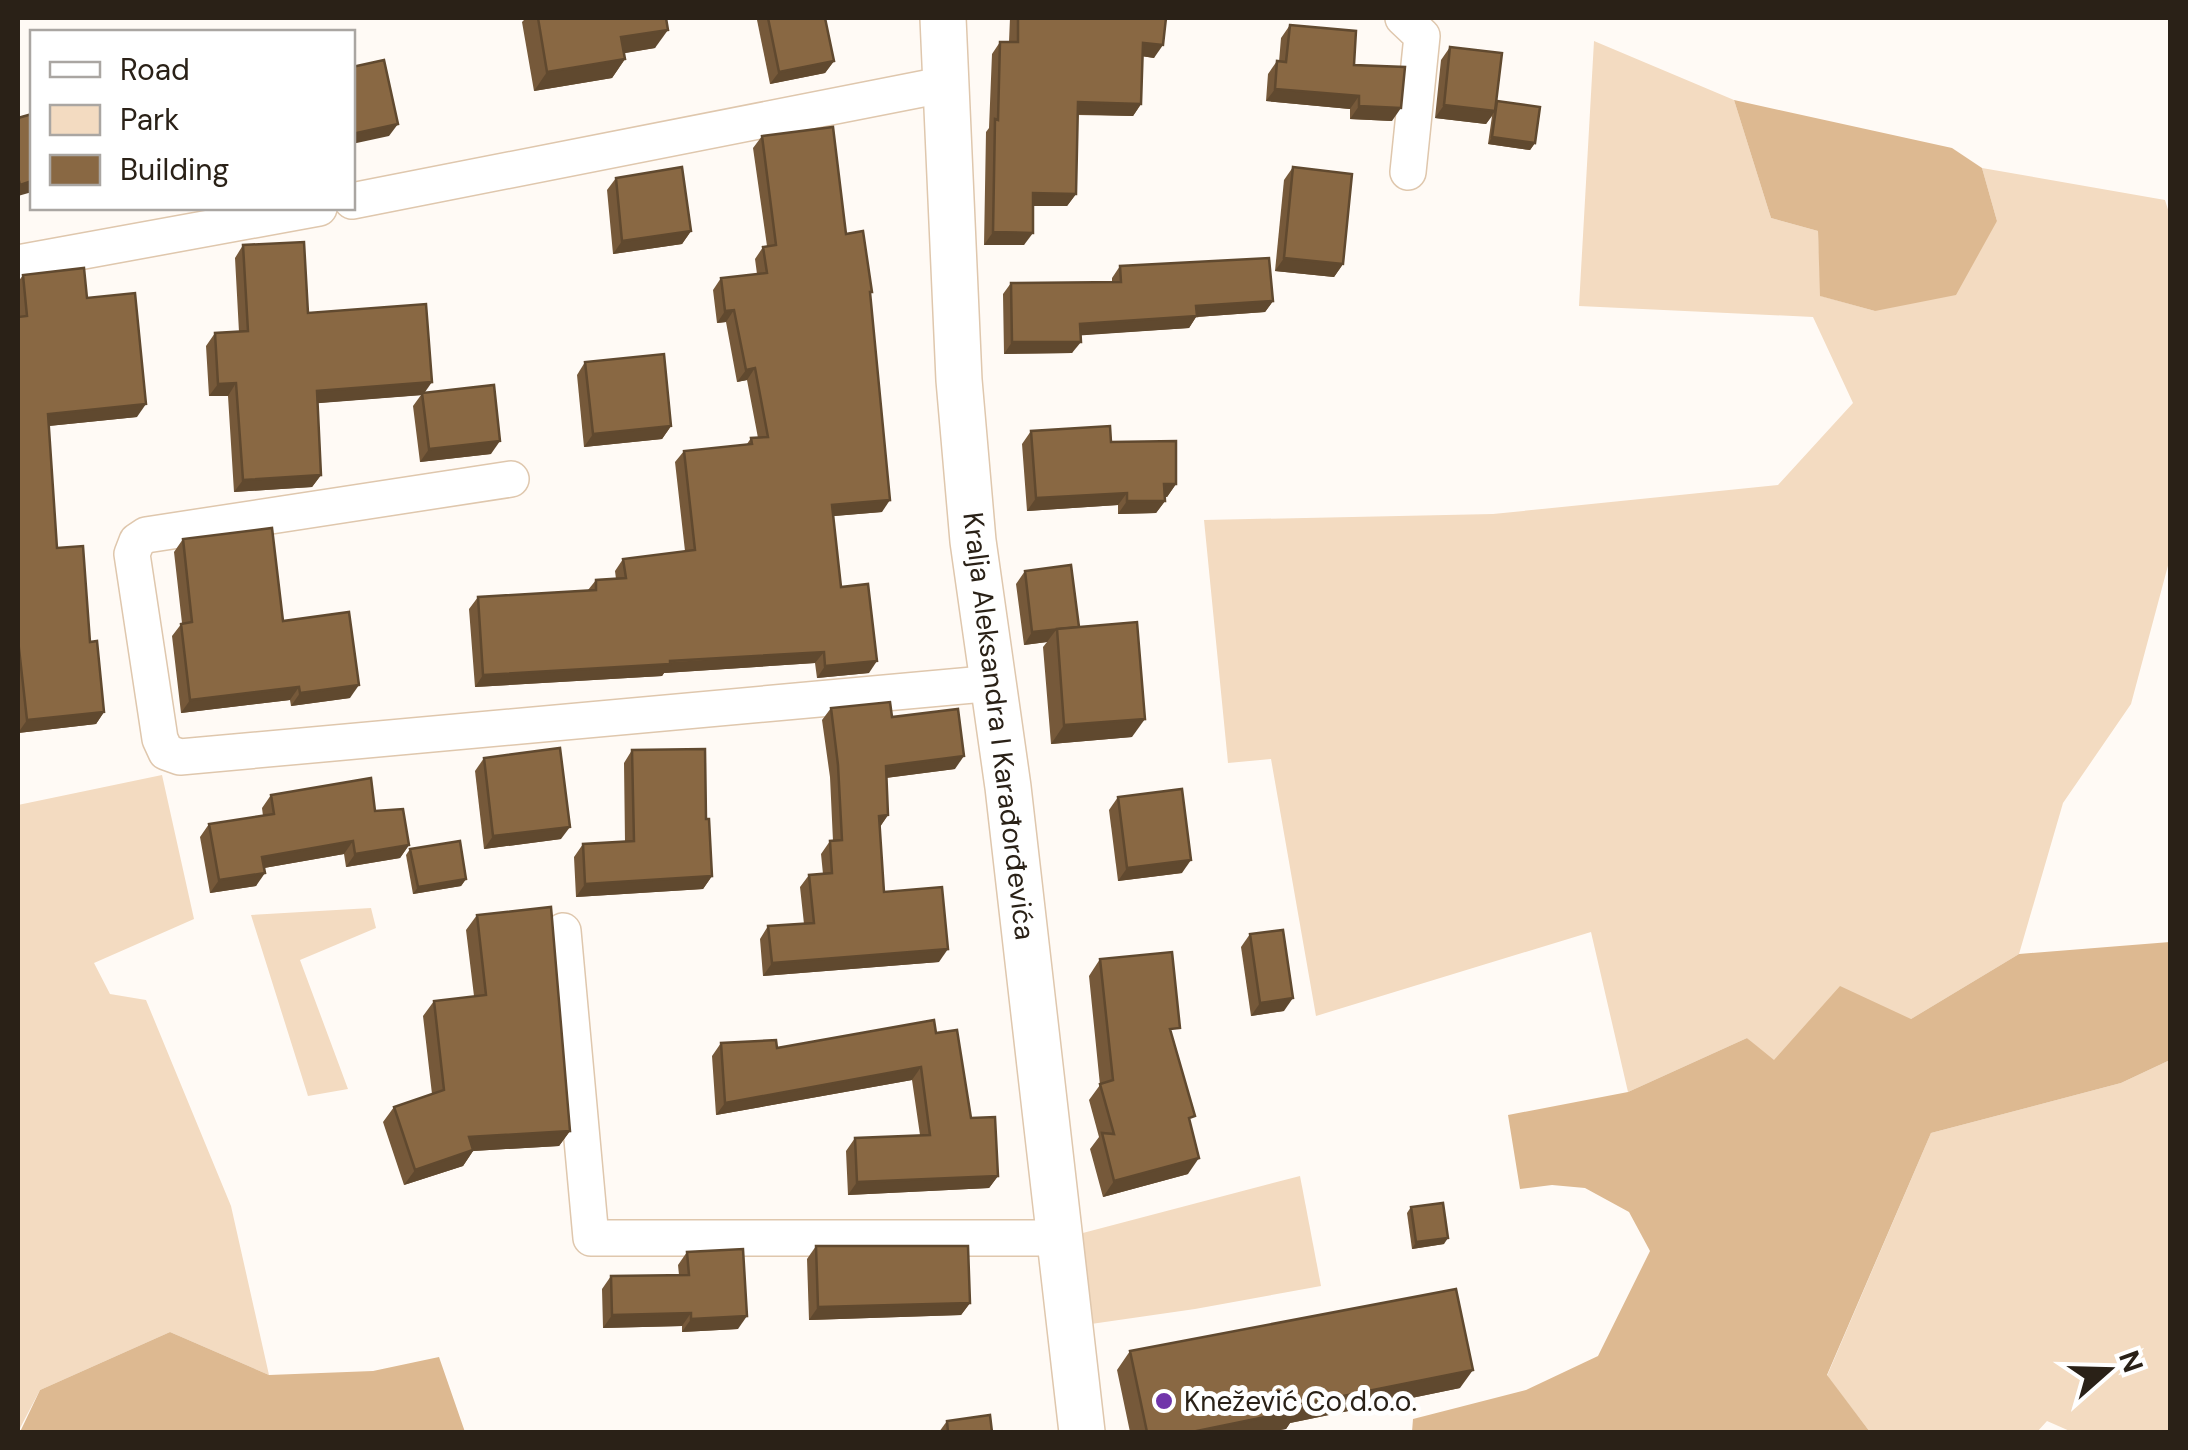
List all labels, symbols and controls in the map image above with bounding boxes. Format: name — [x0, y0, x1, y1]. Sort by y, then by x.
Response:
legend — [30, 30, 355, 210]
text: Road — [120, 50, 190, 89]
text: Park — [120, 100, 179, 139]
text: Building — [120, 150, 229, 189]
street label: Kralja Aleksandra I Karađorđevića — [954, 510, 1044, 942]
north arrow — [2058, 1320, 2158, 1420]
text: N — [2110, 1346, 2152, 1378]
place label: Knežević Co d.o.o. — [1184, 1383, 1417, 1420]
marker: Knežević Co d.o.o. — [1153, 1390, 1175, 1412]

